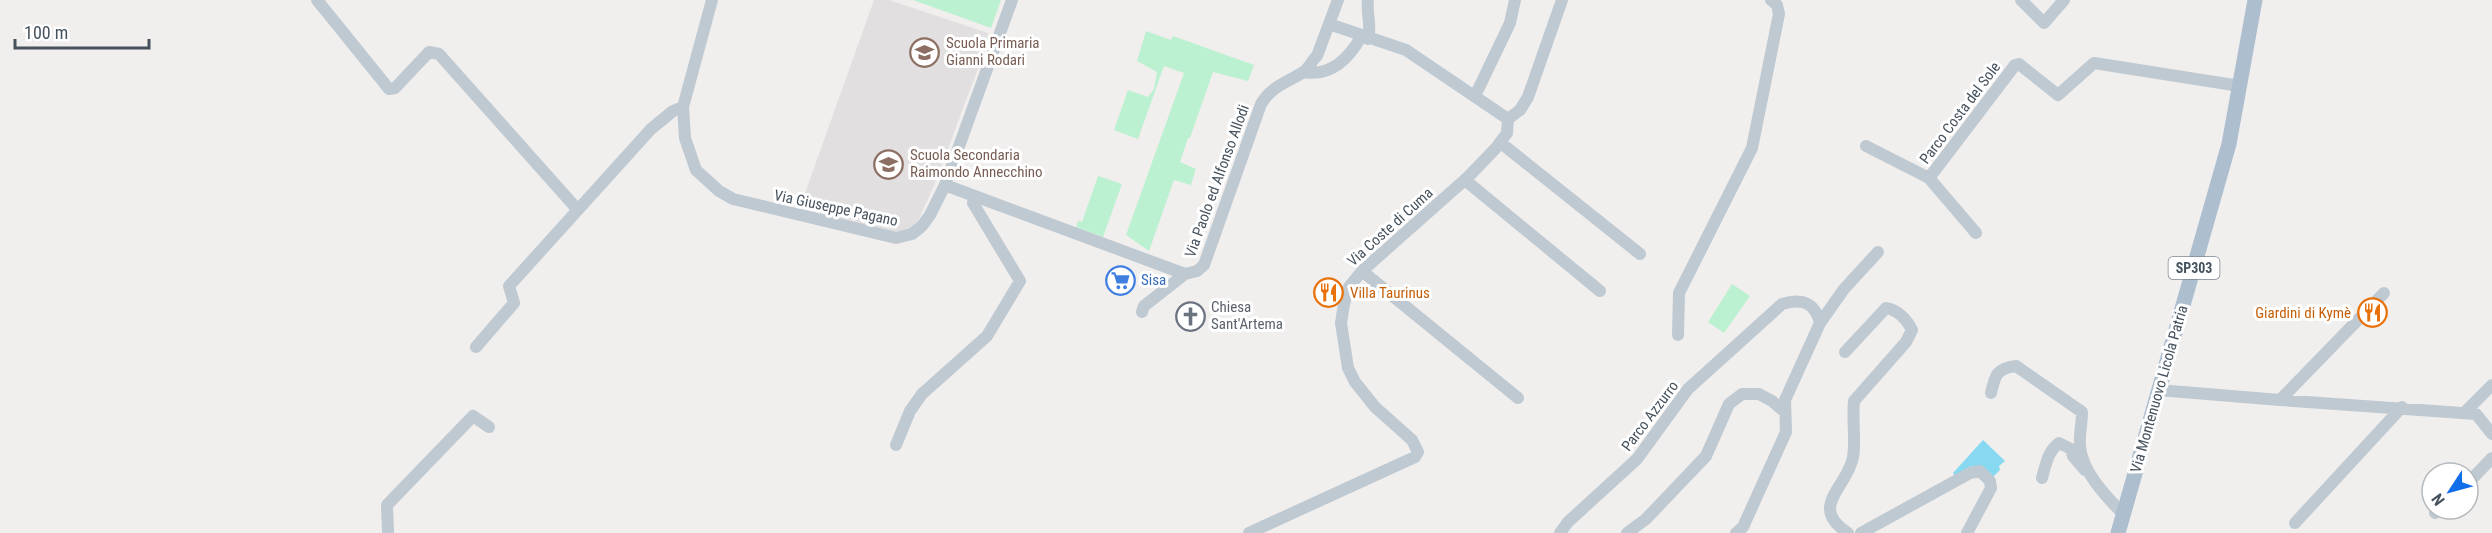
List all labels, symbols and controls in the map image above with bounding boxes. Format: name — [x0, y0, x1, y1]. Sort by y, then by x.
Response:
scale bar — [15, 12, 148, 50]
text: 100 m — [24, 22, 68, 43]
place label: Scuola Primaria Gianni Rodari — [946, 34, 1040, 69]
school or university icon: Scuola Primaria Gianni Rodari — [909, 36, 941, 68]
street label: Parco Costa del Sole — [1916, 59, 2004, 167]
street label: Via Paolo ed Alfonso Allodi — [1181, 102, 1253, 260]
place label: Scuola Secondaria Raimondo Annecchino — [910, 146, 1043, 181]
school or university icon: Scuola Secondaria Raimondo Annecchino — [873, 148, 905, 180]
street label: Via Coste di Cuma — [1344, 184, 1436, 270]
street label: Via Giuseppe Pagano — [773, 186, 899, 230]
road number: SP303 — [2168, 257, 2220, 279]
supermarket icon: Sisa — [1104, 264, 1136, 296]
place label: Sisa — [1141, 271, 1166, 289]
restaurant icon: Villa Taurinus — [1313, 277, 1345, 309]
place label: Villa Taurinus — [1350, 284, 1430, 302]
restaurant icon: Giardini di Kymè — [2356, 297, 2388, 329]
place label: Chiesa Sant'Artema — [1211, 298, 1283, 333]
church icon: Chiesa Sant'Artema — [1174, 300, 1206, 332]
street label: Via Montenuovo Licola Patria — [2126, 303, 2192, 475]
place label: Giardini di Kymè — [2255, 304, 2351, 322]
street label: Parco Azzurro — [1618, 377, 1682, 455]
north arrow — [2420, 461, 2480, 521]
text: N — [2428, 490, 2449, 509]

